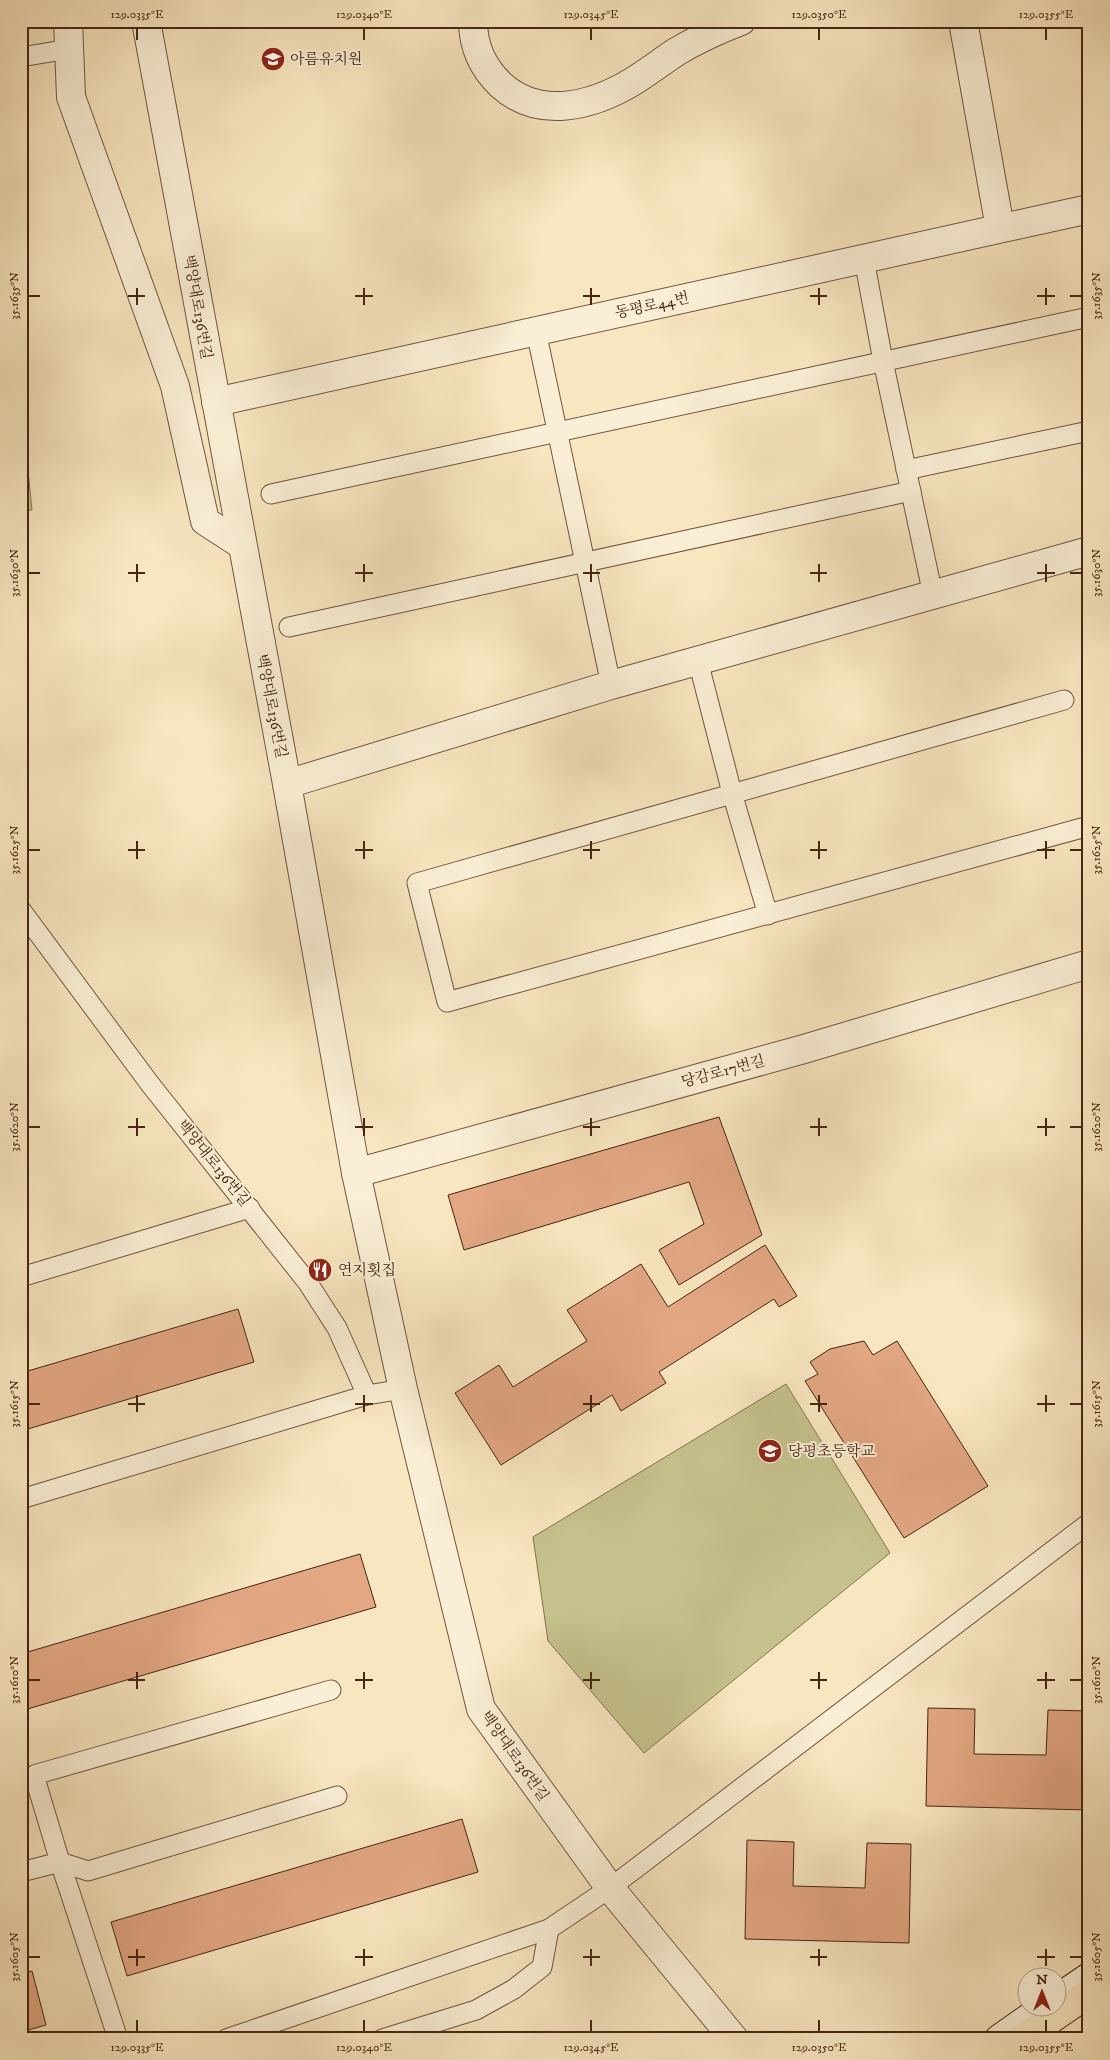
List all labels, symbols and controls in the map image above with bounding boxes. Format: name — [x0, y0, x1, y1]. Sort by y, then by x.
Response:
text: 129.0335°E — [111, 7, 164, 22]
text: 129.0340°E — [336, 7, 392, 22]
text: 129.0345°E — [563, 7, 619, 22]
text: 129.0350°E — [792, 7, 847, 22]
text: 129.0355°E — [1019, 7, 1074, 22]
school or university icon: 아름유치원 — [260, 46, 286, 72]
place label: 아름유치원 — [290, 50, 362, 69]
street label: 백양대로136번길 — [179, 253, 216, 361]
text: 35.1635°N — [7, 272, 22, 320]
text: 35.1635°N — [1089, 272, 1104, 320]
street label: 동평로44번 — [613, 288, 691, 323]
text: 35.1630°N — [7, 549, 22, 597]
text: 35.1630°N — [1089, 549, 1104, 597]
street label: 백양대로136번길 — [252, 652, 291, 760]
text: 35.1625°N — [7, 825, 22, 875]
text: 35.1625°N — [1089, 825, 1104, 875]
street label: 당감로17번길 — [679, 1051, 767, 1092]
text: 35.1620°N — [7, 1102, 22, 1152]
text: 35.1620°N — [1089, 1102, 1104, 1152]
street label: 백양대로136번길 — [173, 1116, 254, 1210]
restaurant icon: 연지횟집 — [307, 1257, 333, 1283]
place label: 연지횟집 — [338, 1261, 396, 1280]
text: 35.1615°N — [7, 1380, 22, 1428]
text: 35.1615°N — [1089, 1380, 1104, 1428]
school or university icon: 당평초등학교 — [757, 1438, 783, 1464]
place label: 당평초등학교 — [788, 1442, 875, 1461]
text: 35.1610°N — [7, 1656, 22, 1704]
text: 35.1610°N — [1089, 1656, 1104, 1704]
street label: 백양대로136번길 — [476, 1707, 553, 1805]
text: 35.1605°N — [7, 1932, 22, 1982]
text: 35.1605°N — [1089, 1932, 1104, 1982]
north arrow — [1018, 1968, 1068, 2018]
text: N — [1036, 1971, 1048, 1989]
text: 129.0335°E — [111, 2040, 164, 2055]
text: 129.0340°E — [336, 2040, 392, 2055]
text: 129.0345°E — [563, 2040, 619, 2055]
text: 129.0350°E — [792, 2040, 847, 2055]
text: 129.0355°E — [1019, 2040, 1074, 2055]

